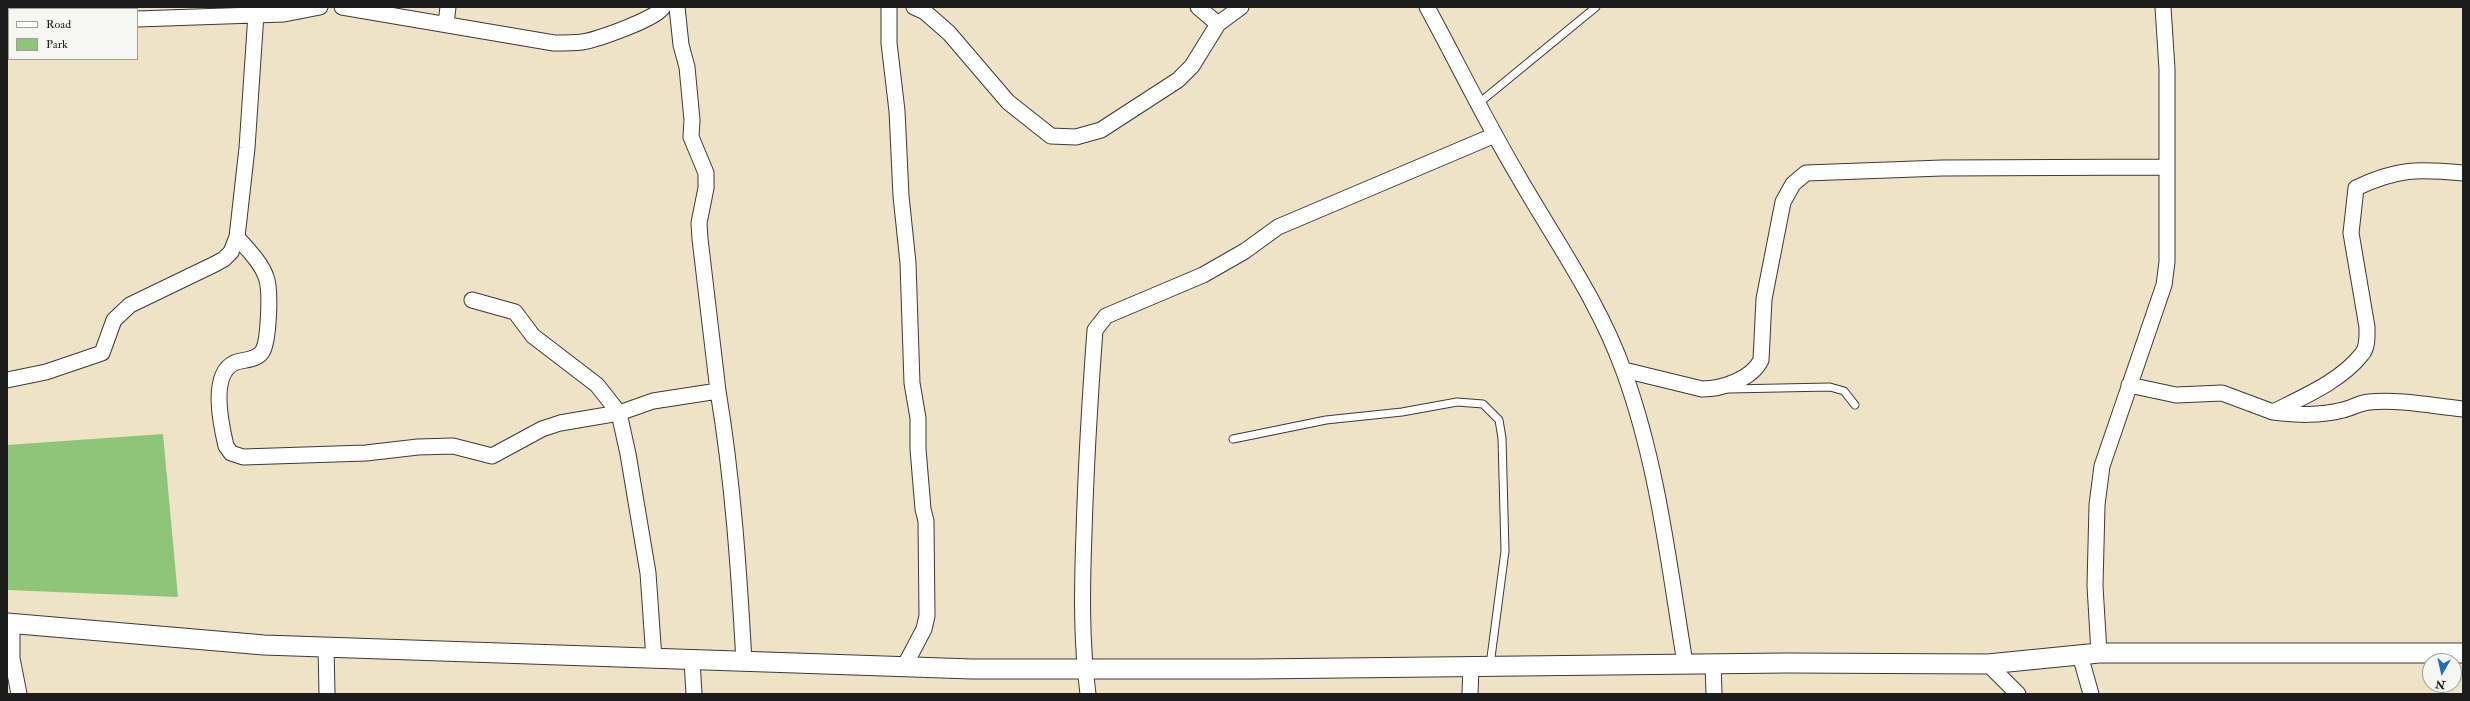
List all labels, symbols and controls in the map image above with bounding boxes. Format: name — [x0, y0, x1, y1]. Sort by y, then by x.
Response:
legend — [8, 8, 138, 60]
text: Road — [46, 17, 71, 32]
text: Park — [46, 37, 68, 52]
north arrow — [2422, 653, 2462, 693]
text: N — [2435, 677, 2446, 692]

